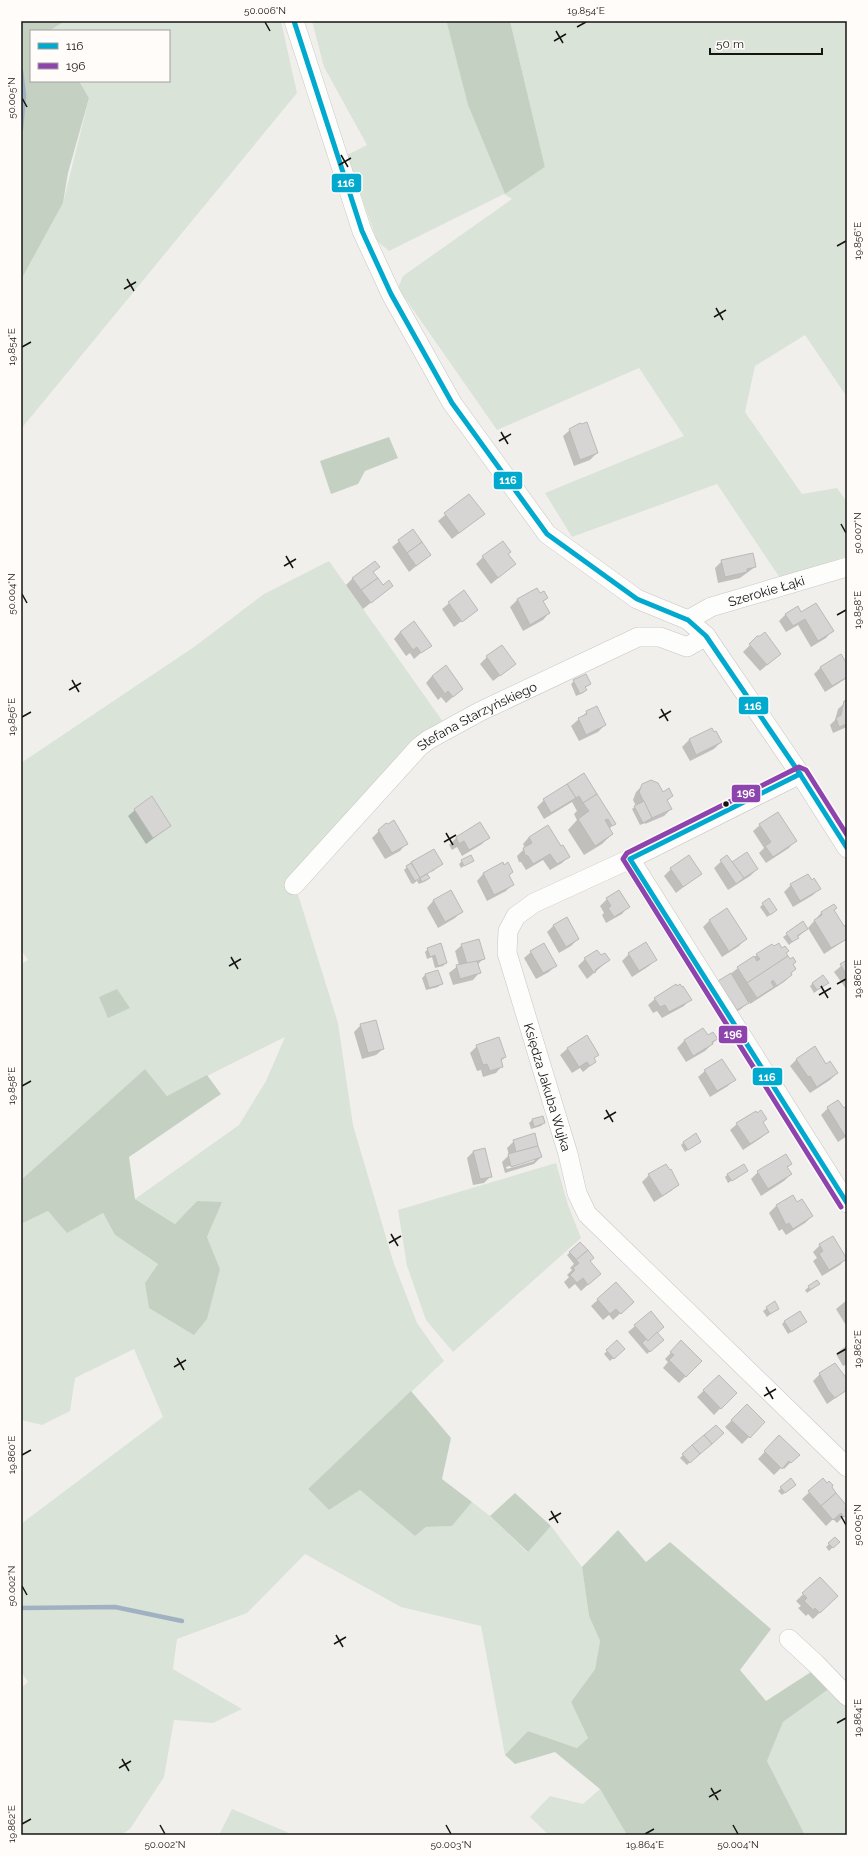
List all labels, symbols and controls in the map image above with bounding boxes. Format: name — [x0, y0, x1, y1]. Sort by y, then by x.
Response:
text: 50.006°N — [244, 5, 286, 16]
text: 19.854°E — [567, 5, 605, 16]
legend — [30, 30, 170, 82]
scale bar — [710, 30, 822, 56]
text: 50 m — [716, 37, 744, 51]
text: 116 — [66, 39, 84, 53]
text: 196 — [66, 59, 85, 73]
text: 50.005°N — [6, 77, 17, 119]
line badge: 116 — [331, 173, 362, 193]
text: 116 — [337, 177, 355, 190]
text: 19.856°E — [852, 222, 863, 260]
text: 19.854°E — [6, 328, 17, 366]
line badge: 116 — [493, 471, 523, 490]
text: 116 — [499, 474, 517, 487]
text: 50.007°N — [852, 512, 863, 554]
text: 50.004°N — [6, 573, 17, 615]
street label: Szerokie Łąki — [726, 573, 806, 610]
text: 19.858°E — [852, 591, 863, 629]
street label: Stefana Starzyńskiego — [414, 679, 539, 754]
line badge: 116 — [738, 696, 769, 715]
text: 19.856°E — [6, 698, 17, 736]
text: 116 — [744, 700, 762, 713]
line badge: 196 — [731, 784, 761, 803]
text: 196 — [737, 787, 756, 800]
unlabelled marker — [721, 799, 731, 809]
text: 19.860°E — [852, 960, 863, 998]
street label: Księdza Jakuba Wujka — [521, 1021, 574, 1153]
line badge: 196 — [718, 1025, 748, 1044]
text: 196 — [724, 1028, 743, 1041]
text: 19.858°E — [6, 1067, 17, 1105]
line badge: 116 — [752, 1067, 783, 1086]
text: 116 — [758, 1071, 776, 1084]
text: 19.862°E — [852, 1330, 863, 1368]
text: 19.860°E — [6, 1436, 17, 1474]
text: 50.005°N — [852, 1504, 863, 1546]
text: 50.002°N — [6, 1565, 17, 1607]
text: 19.864°E — [852, 1699, 863, 1737]
text: 19.862°E — [6, 1805, 17, 1843]
text: 50.002°N — [144, 1839, 186, 1850]
text: 50.003°N — [430, 1839, 472, 1850]
text: 19.864°E — [626, 1839, 664, 1850]
text: 50.004°N — [717, 1839, 759, 1850]

